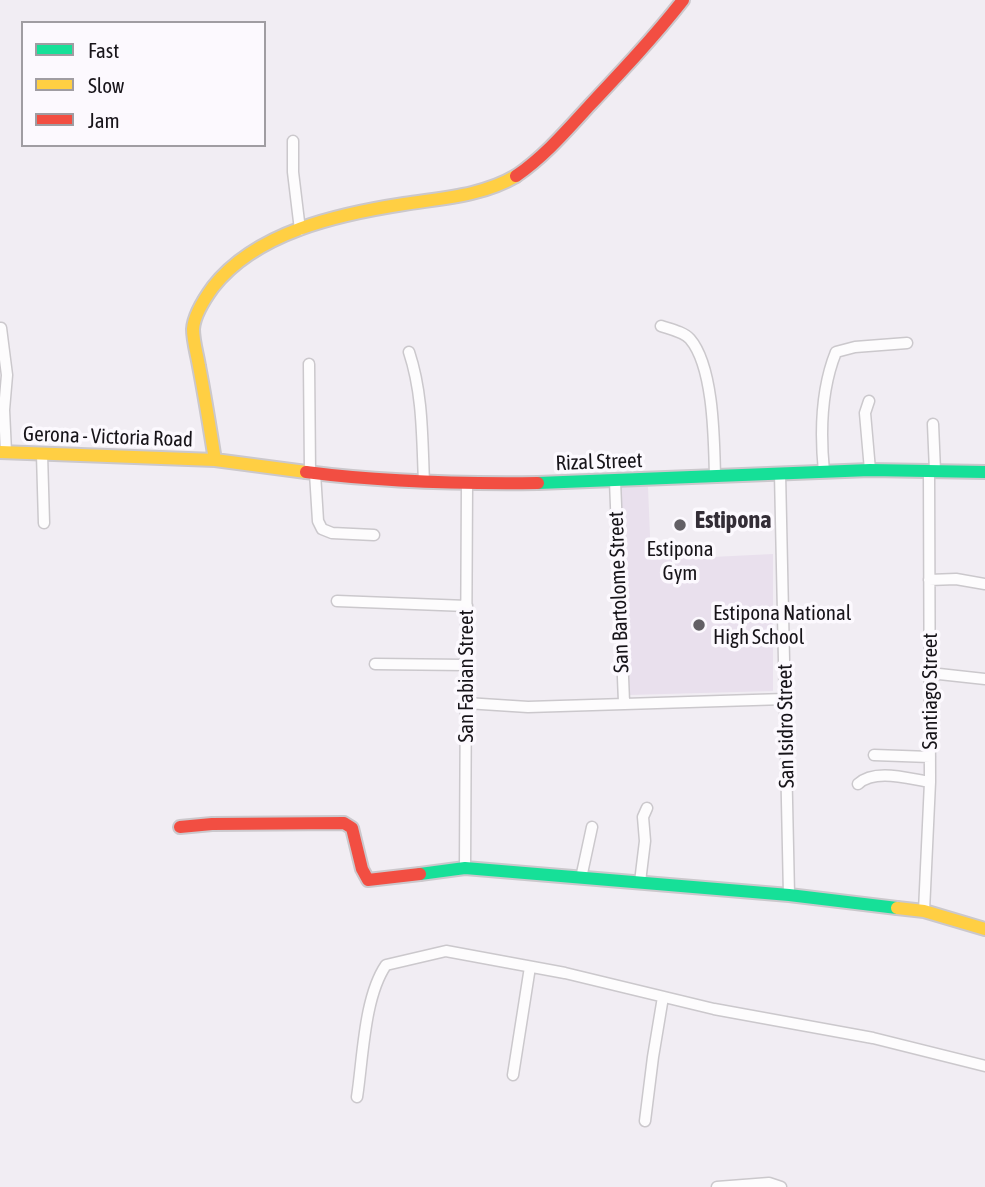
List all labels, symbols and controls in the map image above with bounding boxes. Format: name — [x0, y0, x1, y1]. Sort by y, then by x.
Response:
legend — [21, 21, 266, 147]
text: Fast — [88, 38, 119, 62]
text: Slow — [88, 73, 124, 97]
text: Jam — [88, 108, 120, 132]
street label: Gerona - Victoria Road — [23, 421, 193, 453]
street label: Rizal Street — [555, 448, 643, 476]
district label: Estipona — [695, 506, 771, 534]
street label: San Bartolome Street — [604, 511, 634, 673]
marker: Estipona Gym — [672, 517, 688, 533]
place label: Estipona Gym — [646, 536, 714, 586]
place label: Estipona National High School — [713, 600, 851, 650]
street label: San Fabian Street — [453, 609, 479, 743]
marker: Estipona National High School — [691, 617, 707, 633]
street label: Santiago Street — [917, 633, 943, 749]
street label: San Isidro Street — [772, 664, 800, 788]

